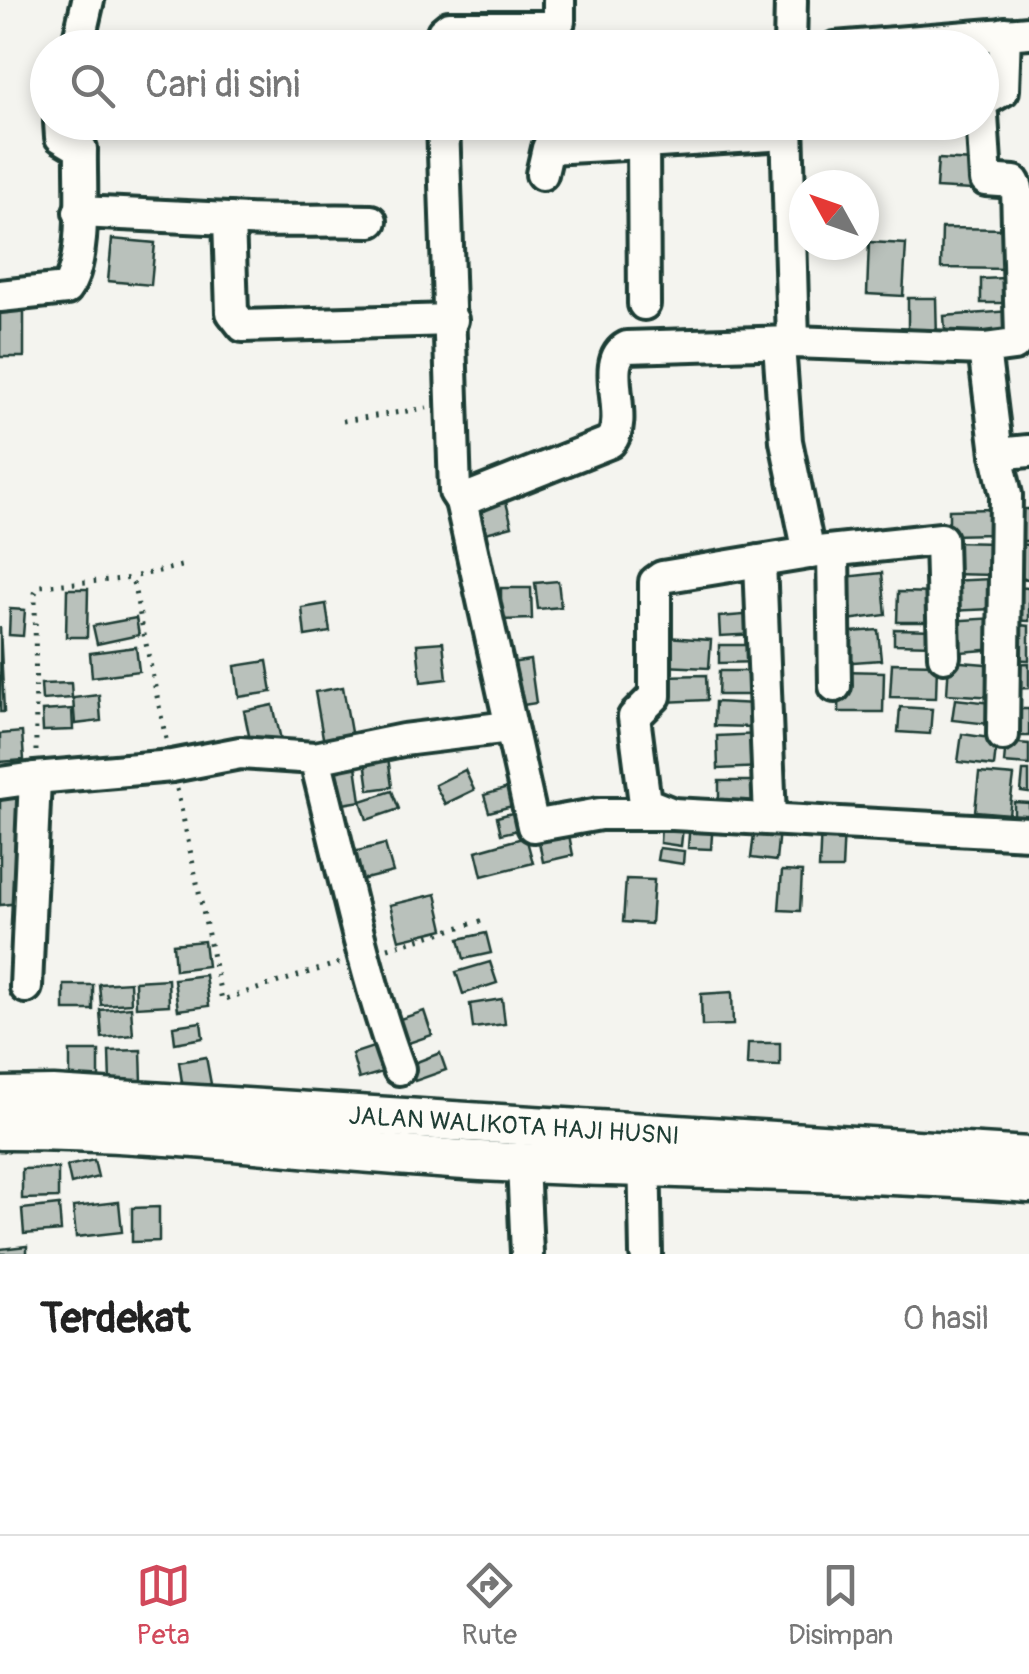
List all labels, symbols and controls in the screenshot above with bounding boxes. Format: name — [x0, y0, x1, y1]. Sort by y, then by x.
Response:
search box — [30, 30, 999, 140]
icon: search — [65, 58, 120, 113]
text: Cari di sini — [145, 61, 300, 109]
north arrow — [789, 170, 879, 260]
street label: JALAN WALIKOTA HAJI HUSNI — [348, 1101, 680, 1152]
text: Terdekat — [40, 1293, 190, 1345]
text: 0 hasil — [903, 1299, 989, 1339]
tab: Peta — [136, 1558, 191, 1653]
tab: Rute — [462, 1558, 517, 1653]
tab: Disimpan — [788, 1558, 893, 1653]

